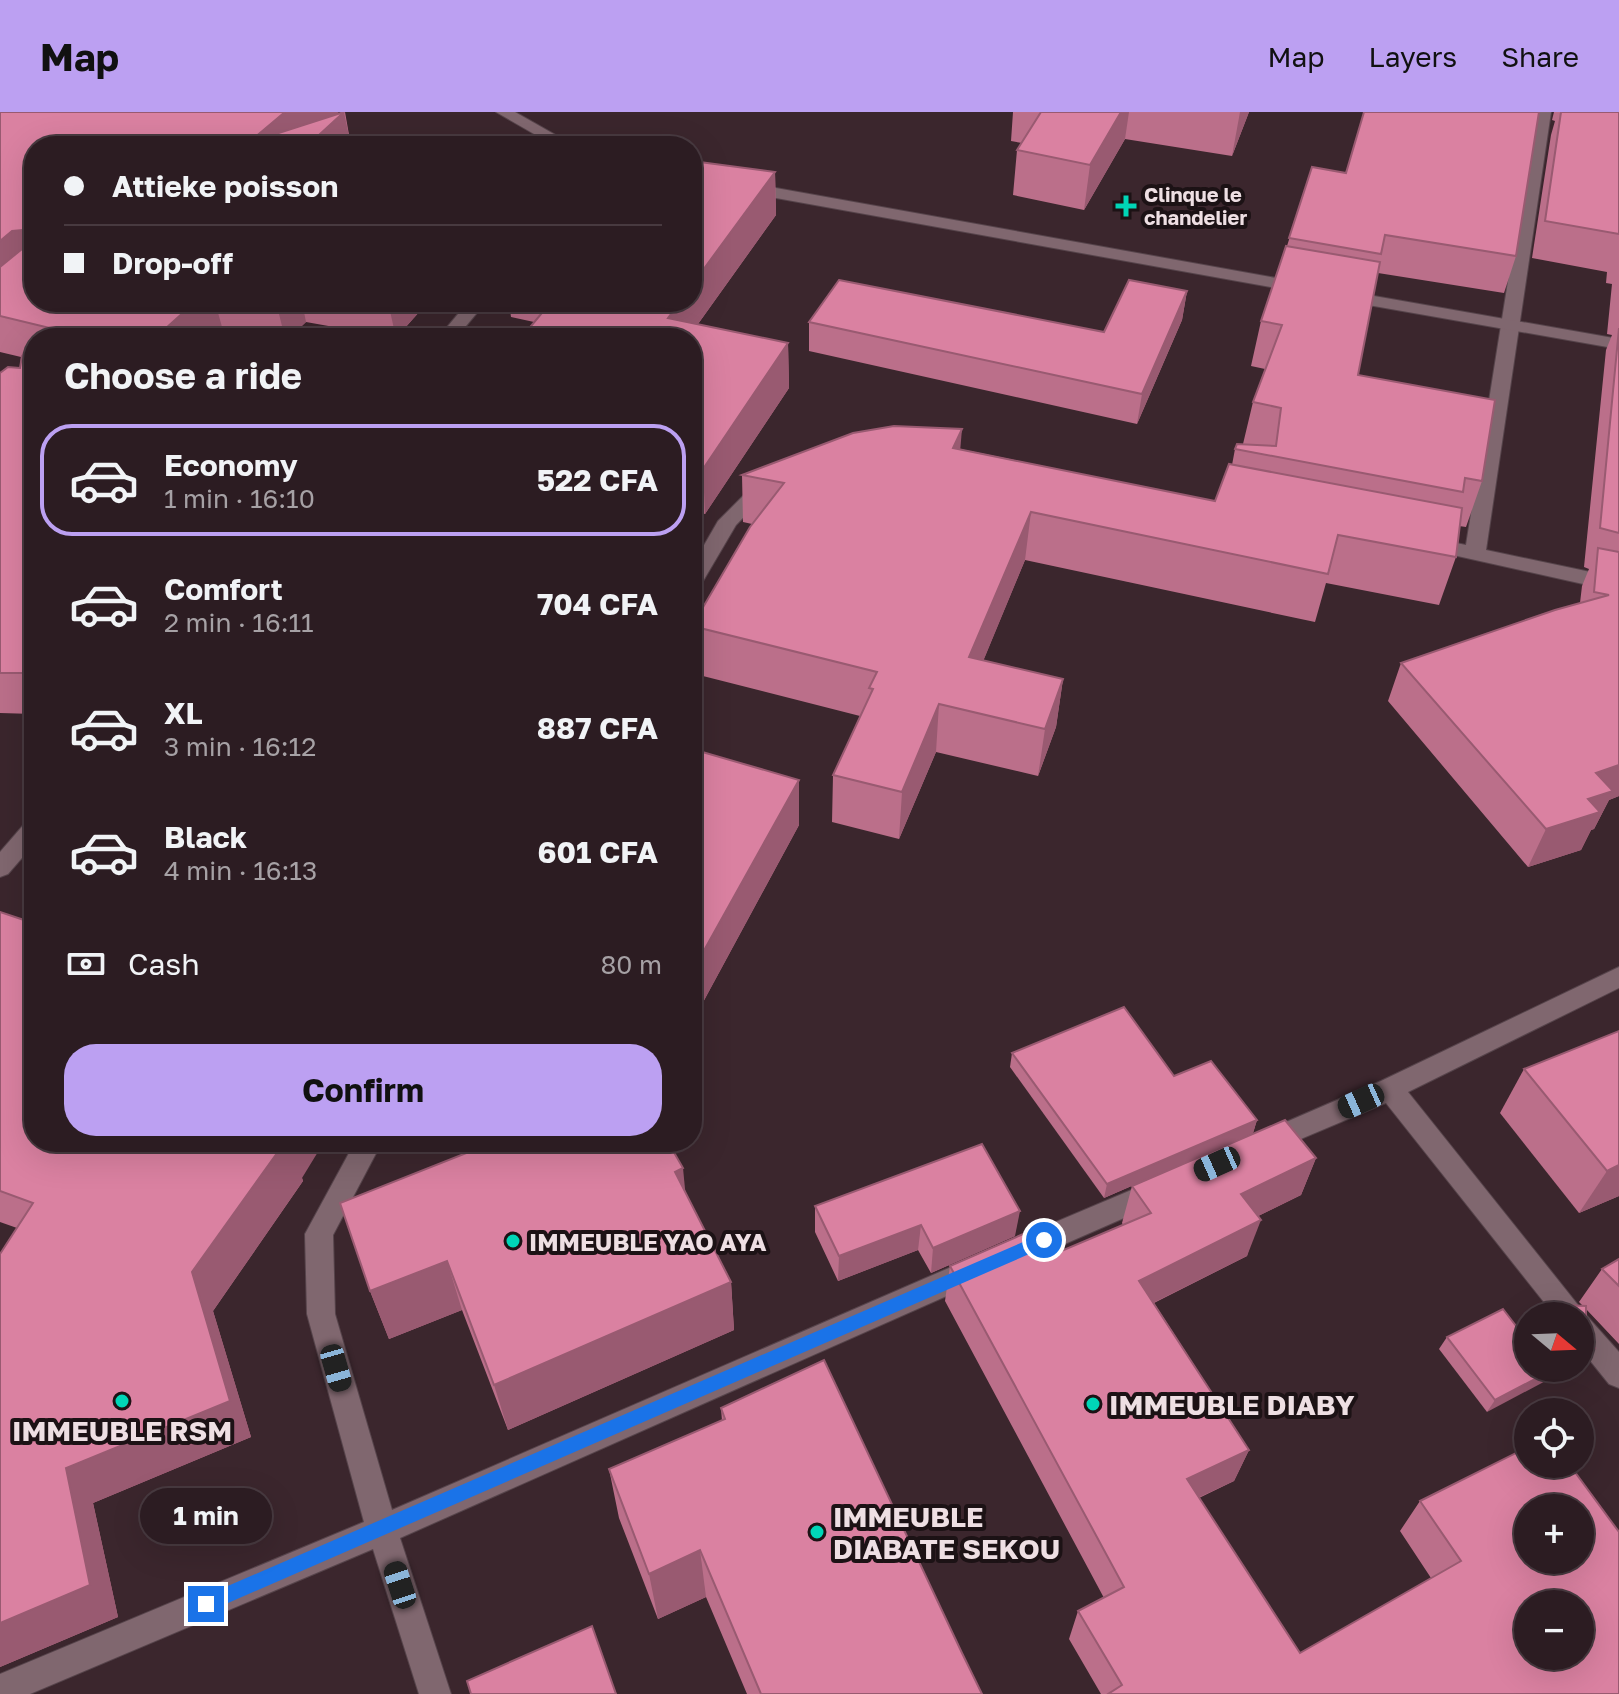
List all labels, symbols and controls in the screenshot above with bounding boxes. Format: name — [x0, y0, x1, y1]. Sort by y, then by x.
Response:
text: Map — [40, 34, 119, 79]
text: Map — [1267, 40, 1325, 73]
text: Layers — [1369, 40, 1457, 73]
text: Share — [1501, 40, 1579, 73]
text: Attieke poisson — [112, 168, 338, 204]
place label: Clinque le chandelier — [1144, 182, 1247, 229]
marker: Clinque le chandelier — [1115, 195, 1137, 217]
text: Drop-off — [112, 245, 233, 281]
text: Choose a ride — [64, 354, 302, 397]
icon: car — [68, 444, 140, 516]
text: Economy — [164, 447, 298, 483]
text: 522 CFA — [537, 462, 658, 498]
text: 1 min · 16:10 — [164, 483, 315, 514]
icon: car — [68, 568, 140, 640]
text: Comfort — [164, 571, 283, 607]
text: 704 CFA — [537, 586, 658, 622]
text: 2 min · 16:11 — [164, 607, 314, 638]
icon: car — [68, 692, 140, 764]
text: XL — [164, 695, 203, 731]
text: 887 CFA — [537, 710, 658, 746]
text: 3 min · 16:12 — [164, 731, 316, 762]
icon: car — [68, 816, 140, 888]
text: Black — [164, 819, 247, 855]
text: 601 CFA — [538, 834, 658, 870]
text: 4 min · 16:13 — [164, 855, 317, 886]
icon: cash — [64, 942, 108, 986]
text: Cash — [128, 946, 200, 982]
text: 80 m — [601, 949, 662, 980]
button: Confirm — [64, 1044, 662, 1136]
car — [1334, 1080, 1388, 1122]
car — [1190, 1143, 1244, 1185]
route start — [1026, 1222, 1062, 1258]
place label: IMMEUBLE YAO AYA — [529, 1227, 767, 1256]
marker: IMMEUBLE YAO AYA — [504, 1232, 522, 1250]
north arrow — [1514, 1302, 1594, 1382]
map controls — [1514, 1302, 1594, 1670]
car — [318, 1342, 354, 1394]
place label: IMMEUBLE DIABY — [1109, 1388, 1355, 1421]
marker: IMMEUBLE RSM — [113, 1392, 131, 1410]
marker: IMMEUBLE DIABY — [1084, 1395, 1102, 1413]
button: locate — [1514, 1398, 1594, 1478]
place label: IMMEUBLE RSM — [12, 1414, 232, 1447]
callout: 1 min — [140, 1488, 272, 1544]
button: + — [1514, 1494, 1594, 1574]
text: 1 min — [173, 1500, 239, 1531]
place label: IMMEUBLE DIABATE SEKOU — [833, 1500, 1060, 1565]
marker: IMMEUBLE DIABATE SEKOU — [808, 1523, 826, 1541]
car — [381, 1558, 419, 1612]
route end — [188, 1586, 224, 1622]
button: − — [1514, 1590, 1594, 1670]

